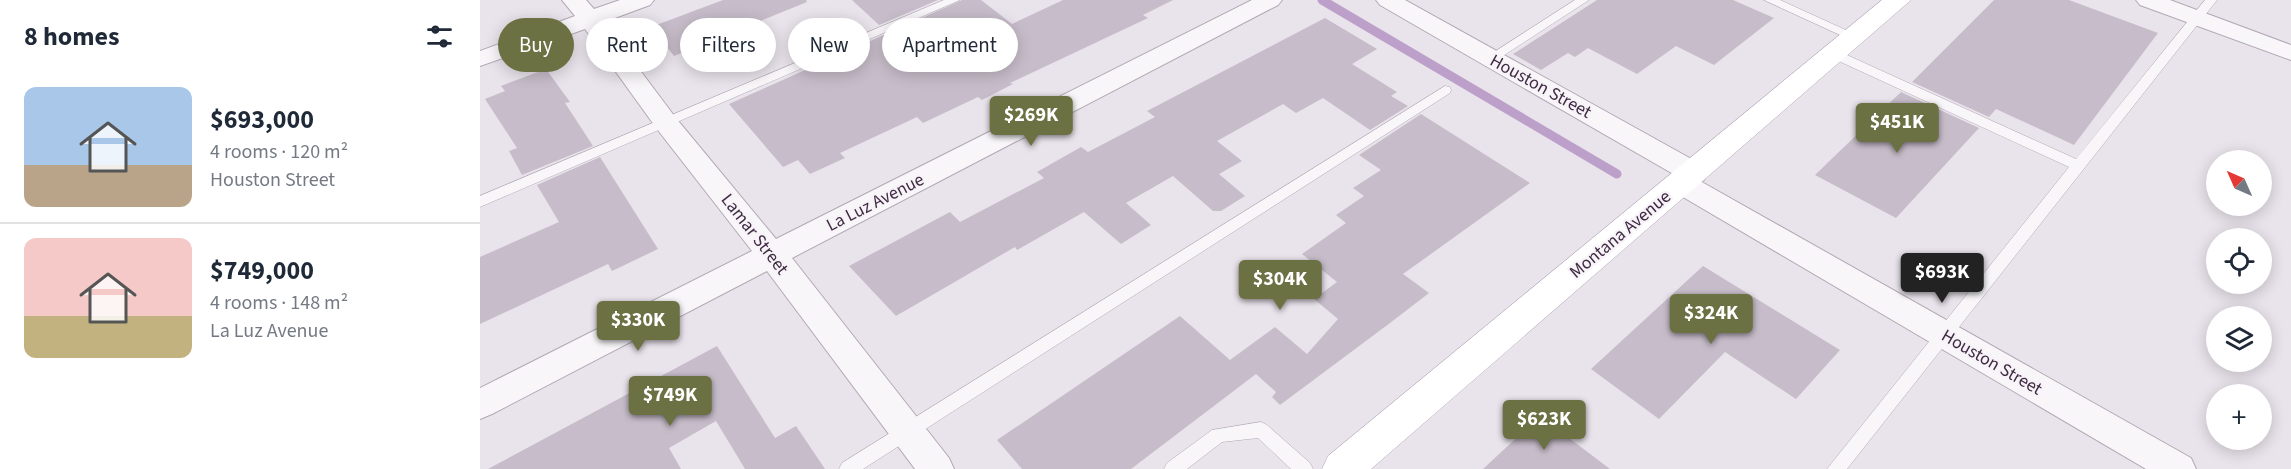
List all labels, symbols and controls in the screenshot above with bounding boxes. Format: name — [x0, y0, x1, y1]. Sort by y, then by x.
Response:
text: 8 homes — [24, 18, 119, 55]
chip: Buy — [498, 18, 574, 72]
chip: Rent — [586, 18, 668, 72]
chip: Filters — [680, 18, 776, 72]
chip: New — [788, 18, 870, 72]
chip: Apartment — [882, 18, 1018, 72]
icon: filters — [423, 20, 456, 53]
street label: Houston Street — [1485, 48, 1596, 125]
pin: $269K — [989, 96, 1073, 147]
text: $693,000 — [210, 101, 314, 138]
text: $269K — [1004, 101, 1058, 129]
pin: $451K — [1855, 103, 1939, 154]
text: $451K — [1870, 108, 1924, 136]
icon: home — [72, 111, 144, 183]
text: 4 rooms · 120 m² — [210, 138, 348, 166]
north arrow — [2206, 150, 2272, 216]
map controls — [2206, 150, 2272, 450]
text: Houston Street — [210, 166, 335, 194]
street label: La Luz Avenue — [822, 167, 928, 238]
street label: Montana Avenue — [1564, 184, 1676, 284]
street label: Lamar Street — [715, 188, 794, 280]
button: locate — [2206, 228, 2272, 294]
text: $749,000 — [210, 252, 314, 289]
pin: $693K — [1900, 253, 1984, 304]
text: $693K — [1915, 258, 1969, 286]
pin: $304K — [1238, 260, 1322, 311]
icon: home — [72, 262, 144, 334]
text: $304K — [1253, 265, 1307, 293]
text: 4 rooms · 148 m² — [210, 289, 348, 317]
pin: $324K — [1669, 294, 1753, 345]
text: $324K — [1684, 299, 1738, 327]
pin: $330K — [596, 301, 680, 352]
text: $330K — [611, 306, 665, 334]
button: layers — [2206, 306, 2272, 372]
text: La Luz Avenue — [210, 317, 328, 345]
street label: Houston Street — [1937, 323, 2047, 401]
pin: $749K — [628, 376, 712, 427]
text: $749K — [643, 381, 697, 409]
button: + — [2206, 384, 2272, 450]
pin: $623K — [1502, 400, 1586, 451]
text: $623K — [1517, 405, 1571, 433]

